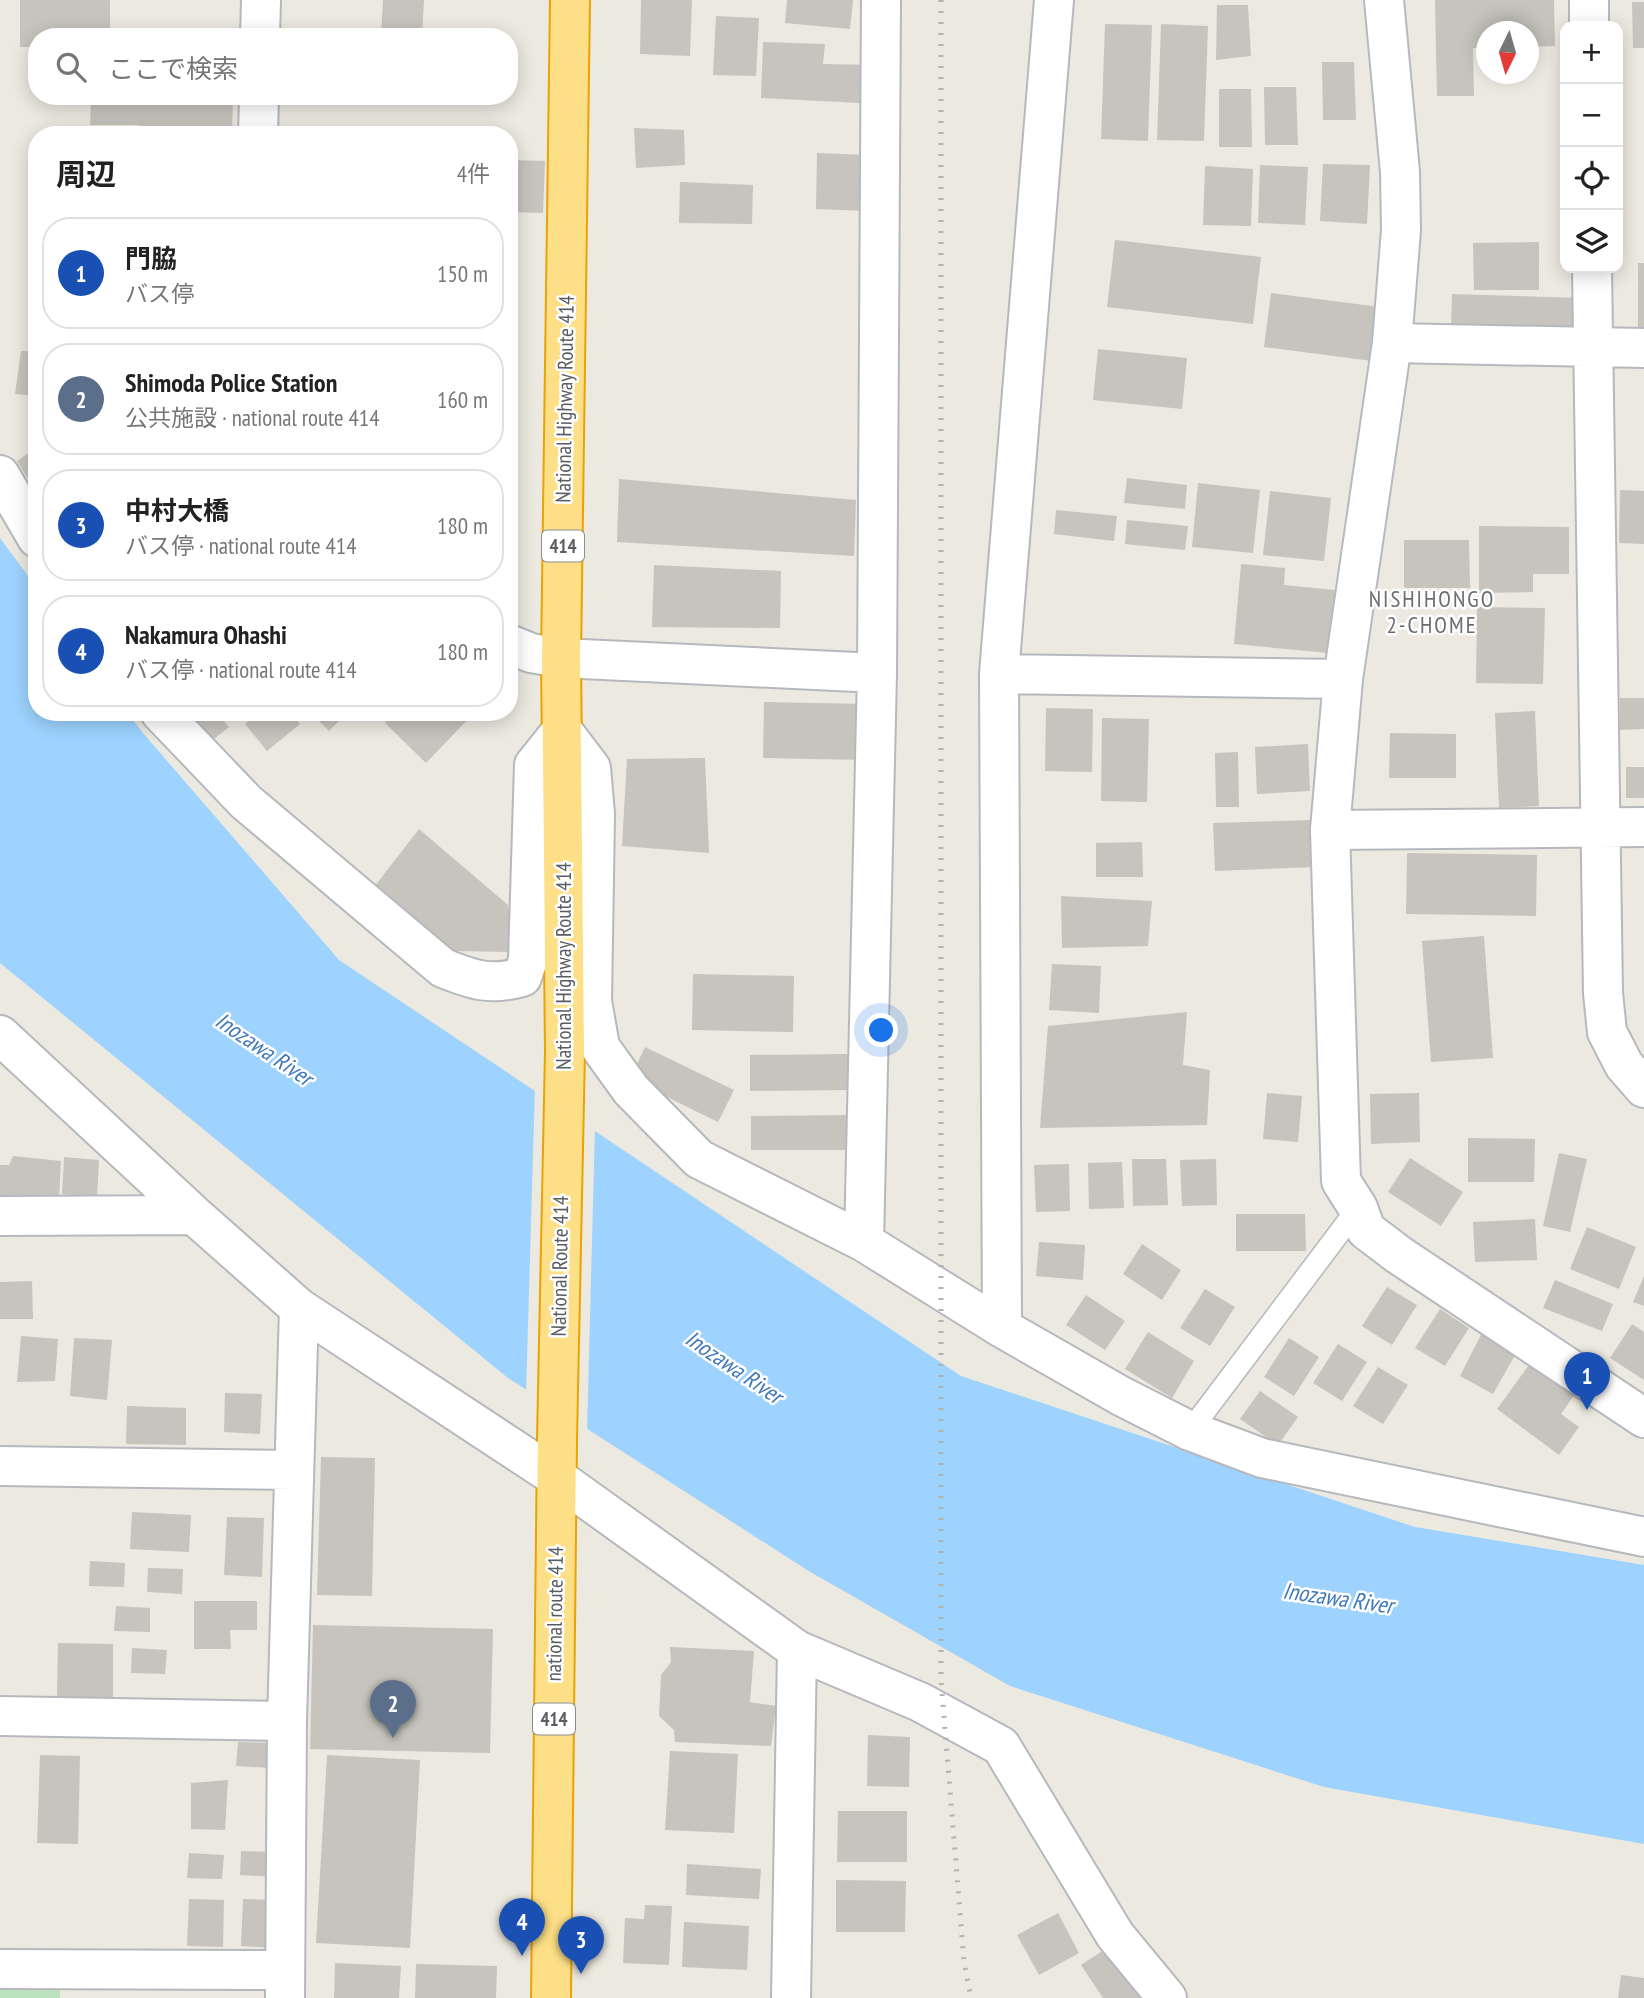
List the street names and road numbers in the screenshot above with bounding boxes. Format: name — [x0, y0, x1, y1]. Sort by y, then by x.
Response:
street label: National Highway Route 414 — [549, 295, 580, 503]
road number: 414 — [542, 530, 584, 562]
street label: National Highway Route 414 — [550, 862, 577, 1070]
street label: National Route 414 — [545, 1195, 574, 1337]
street label: national route 414 — [540, 1546, 569, 1682]
road number: 414 — [533, 1704, 575, 1735]

